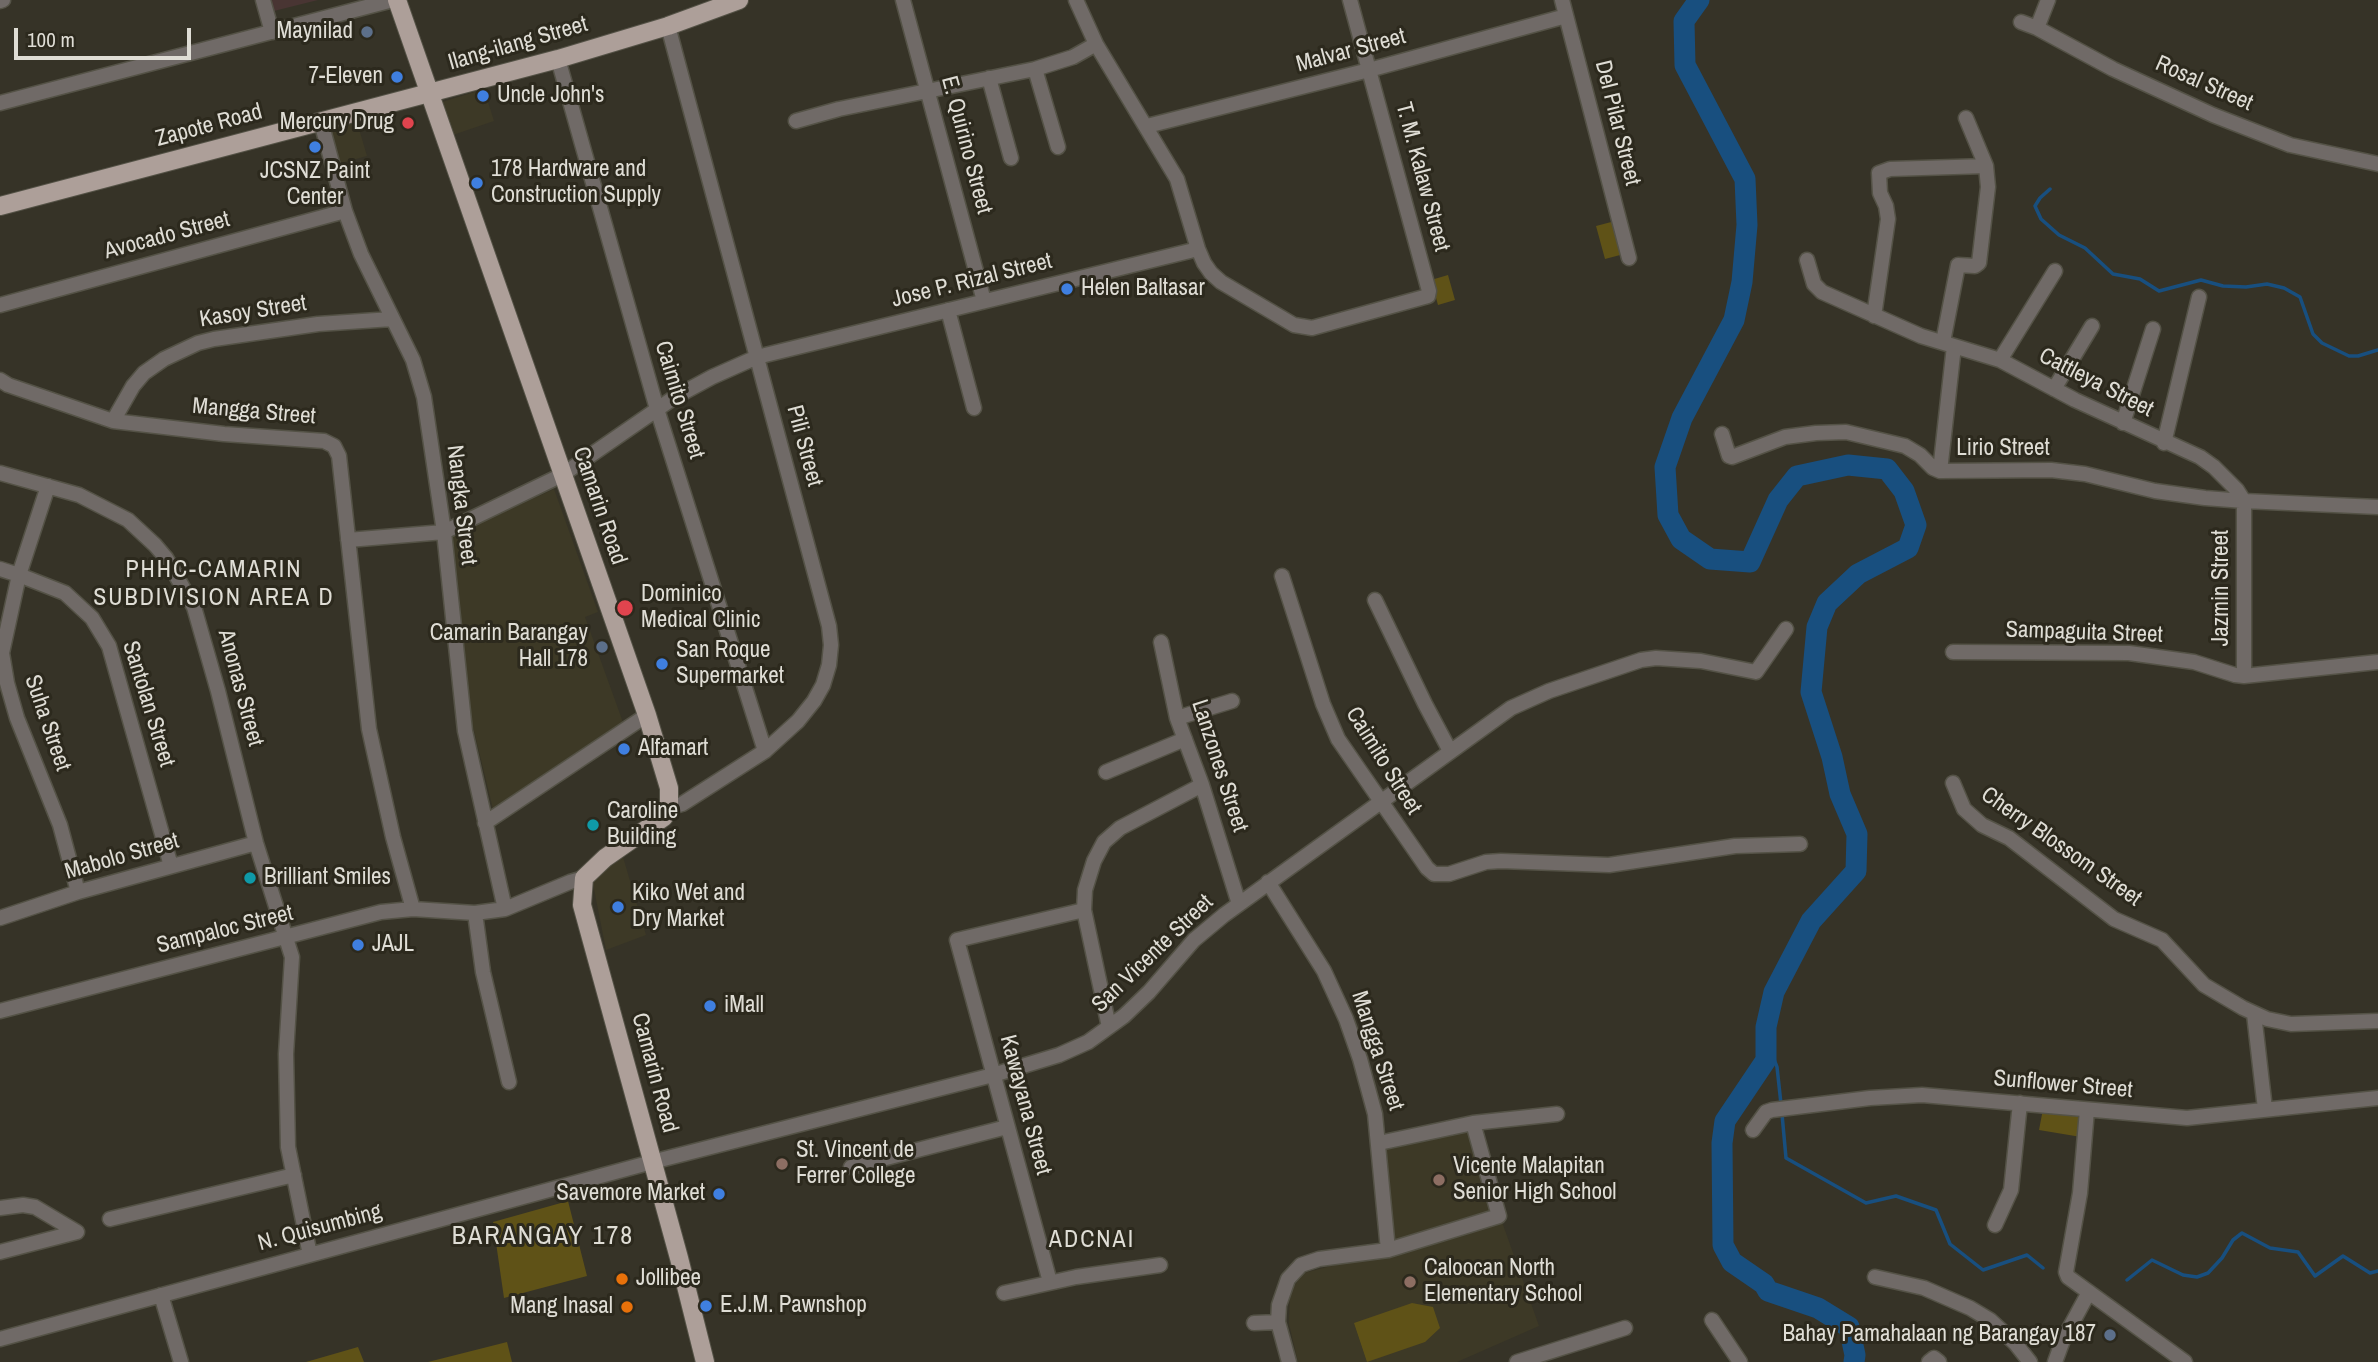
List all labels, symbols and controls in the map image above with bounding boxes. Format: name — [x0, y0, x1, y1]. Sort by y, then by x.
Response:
street label: Ilang-ilang Street — [445, 11, 591, 77]
scale bar — [18, 14, 194, 58]
place label: Maynilad — [276, 18, 353, 46]
street label: Malvar Street — [1293, 23, 1409, 79]
marker: Maynilad — [359, 24, 375, 40]
text: 100 m — [27, 25, 75, 54]
street label: Rosal Street — [2151, 50, 2257, 118]
street label: Del Pilar Street — [1588, 58, 1646, 188]
place label: 7-Eleven — [309, 63, 383, 91]
marker: 7-Eleven — [389, 69, 405, 85]
street label: E. Quirino Street — [934, 73, 998, 217]
place label: Uncle John's — [497, 82, 604, 110]
marker: Uncle John's — [475, 88, 491, 104]
street label: Zapote Road — [153, 99, 265, 153]
street label: T. M. Kalaw Street — [1389, 100, 1455, 254]
place label: Mercury Drug — [280, 109, 394, 137]
marker: Mercury Drug — [400, 115, 416, 131]
marker: JCSNZ Paint Center — [307, 139, 323, 155]
place label: 178 Hardware and Construction Supply — [491, 156, 661, 210]
place label: JCSNZ Paint Center — [260, 158, 370, 212]
marker: 178 Hardware and Construction Supply — [469, 175, 485, 191]
street label: Avocado Street — [101, 206, 233, 266]
street label: Jose P. Rizal Street — [889, 248, 1055, 314]
place label: Helen Baltasar — [1081, 275, 1205, 303]
marker: Helen Baltasar — [1059, 281, 1075, 297]
street label: Kasoy Street — [198, 290, 308, 334]
street label: Caimito Street — [648, 338, 710, 462]
street label: Cattleya Street — [2034, 342, 2158, 424]
street label: Mangga Street — [191, 393, 317, 431]
street label: Pili Street — [780, 402, 828, 490]
street label: Lirio Street — [1956, 435, 2050, 463]
street label: Nangka Street — [440, 443, 482, 567]
street label: Camarin Road — [566, 444, 632, 568]
street label: Jazmin Street — [2208, 530, 2236, 646]
district label: PHHC-CAMARIN SUBDIVISION AREA D — [95, 557, 333, 613]
place label: Dominico Medical Clinic — [641, 581, 760, 635]
marker: Dominico Medical Clinic — [615, 598, 635, 618]
street label: Sampaguita Street — [2005, 616, 2163, 650]
place label: Camarin Barangay Hall 178 — [430, 620, 588, 674]
street label: Anonas Street — [211, 627, 269, 749]
place label: San Roque Supermarket — [676, 637, 784, 691]
street label: Santolan Street — [116, 638, 180, 770]
marker: Camarin Barangay Hall 178 — [594, 639, 610, 655]
marker: San Roque Supermarket — [654, 656, 670, 672]
street label: Suha Street — [18, 671, 76, 775]
street label: Lanzones Street — [1185, 696, 1253, 836]
street label: Caimito Street — [1339, 702, 1427, 820]
place label: Alfamart — [638, 735, 708, 763]
marker: Alfamart — [616, 741, 632, 757]
street label: Cherry Blossom Street — [1975, 781, 2147, 913]
place label: Caroline Building — [607, 798, 678, 852]
marker: Caroline Building — [585, 817, 601, 833]
street label: Mabolo Street — [62, 828, 182, 886]
place label: Brilliant Smiles — [264, 864, 391, 892]
marker: Brilliant Smiles — [242, 870, 258, 886]
place label: Kiko Wet and Dry Market — [632, 880, 745, 934]
street label: San Vicente Street — [1087, 889, 1219, 1019]
marker: Kiko Wet and Dry Market — [610, 899, 626, 915]
street label: Sampaloc Street — [154, 900, 296, 960]
place label: JAJL — [372, 931, 414, 959]
marker: JAJL — [350, 937, 366, 953]
street label: Mangga Street — [1345, 988, 1409, 1114]
place label: iMall — [724, 992, 764, 1020]
marker: iMall — [702, 998, 718, 1014]
street label: Camarin Road — [625, 1010, 683, 1136]
street label: Kawayana Street — [993, 1032, 1057, 1178]
street label: Sunflower Street — [1992, 1065, 2134, 1105]
place label: St. Vincent de Ferrer College — [796, 1137, 916, 1191]
place label: Vicente Malapitan Senior High School — [1453, 1153, 1617, 1207]
marker: St. Vincent de Ferrer College — [774, 1156, 790, 1172]
marker: Vicente Malapitan Senior High School — [1431, 1172, 1447, 1188]
place label: Savemore Market — [556, 1180, 705, 1208]
marker: Savemore Market — [711, 1186, 727, 1202]
street label: N. Quisumbing — [255, 1198, 385, 1258]
district label: BARANGAY 178 — [453, 1221, 633, 1253]
district label: ADCNAI — [1050, 1227, 1134, 1255]
place label: Caloocan North Elementary School — [1424, 1255, 1582, 1309]
place label: Jollibee — [636, 1265, 701, 1293]
marker: Jollibee — [614, 1271, 630, 1287]
marker: Caloocan North Elementary School — [1402, 1274, 1418, 1290]
place label: E.J.M. Pawnshop — [720, 1292, 867, 1320]
place label: Mang Inasal — [510, 1293, 613, 1321]
marker: E.J.M. Pawnshop — [698, 1298, 714, 1314]
marker: Mang Inasal — [619, 1299, 635, 1315]
place label: Bahay Pamahalaan ng Barangay 187 — [1782, 1321, 2096, 1349]
marker: Bahay Pamahalaan ng Barangay 187 — [2102, 1327, 2118, 1343]

